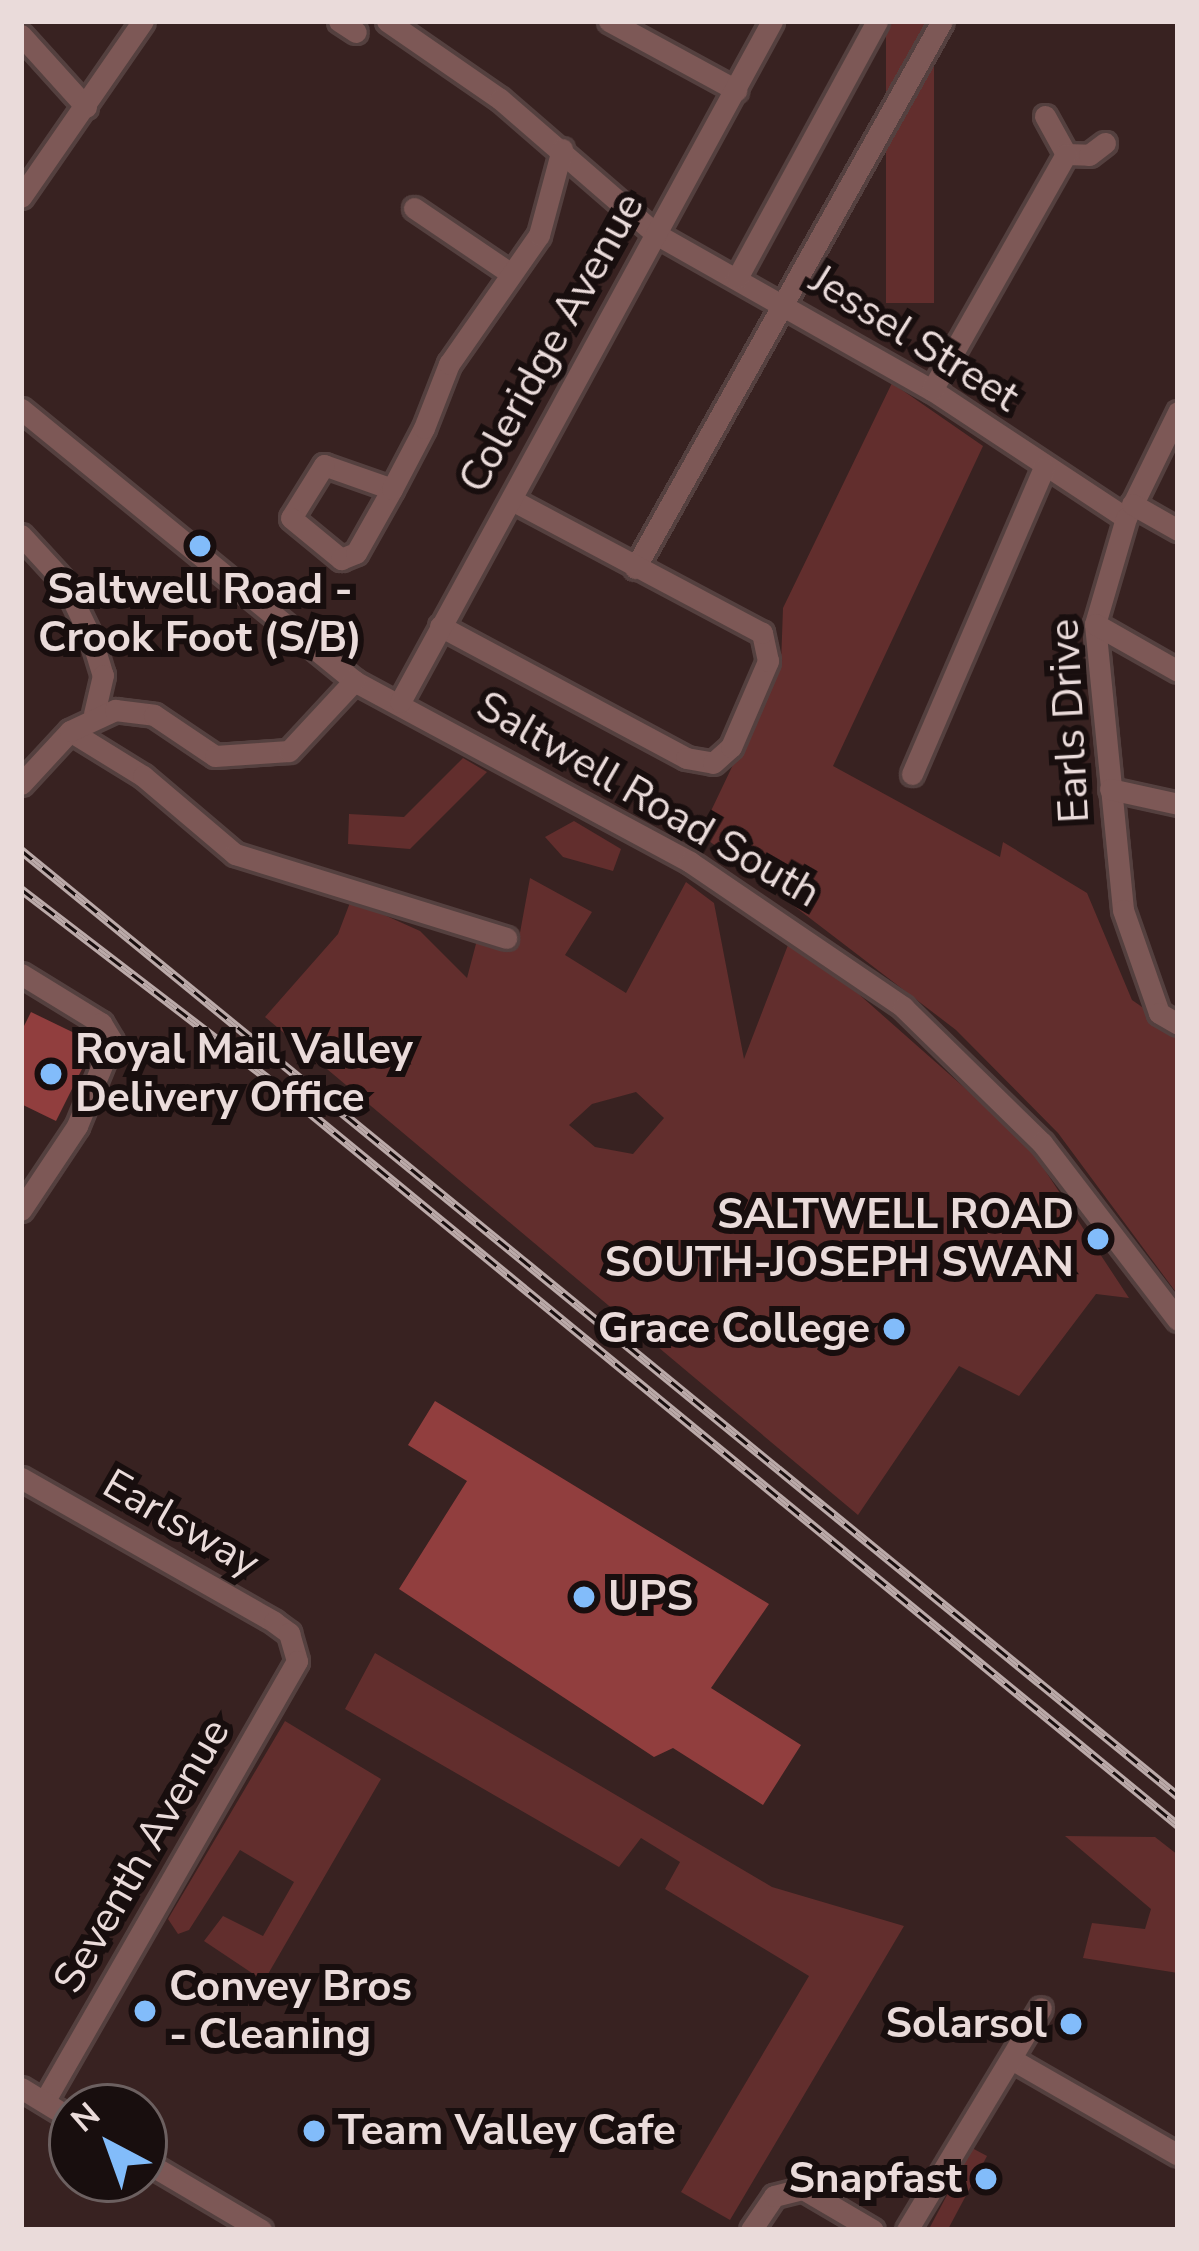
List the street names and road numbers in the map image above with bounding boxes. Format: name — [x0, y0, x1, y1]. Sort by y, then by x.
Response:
street label: Coleridge Avenue — [449, 184, 655, 502]
street label: Jessel Street — [800, 255, 1028, 423]
street label: Earls Drive — [1039, 618, 1101, 824]
street label: Saltwell Road South — [467, 681, 829, 919]
street label: Earlsway — [94, 1459, 268, 1589]
street label: Seventh Avenue — [43, 1710, 241, 2002]

